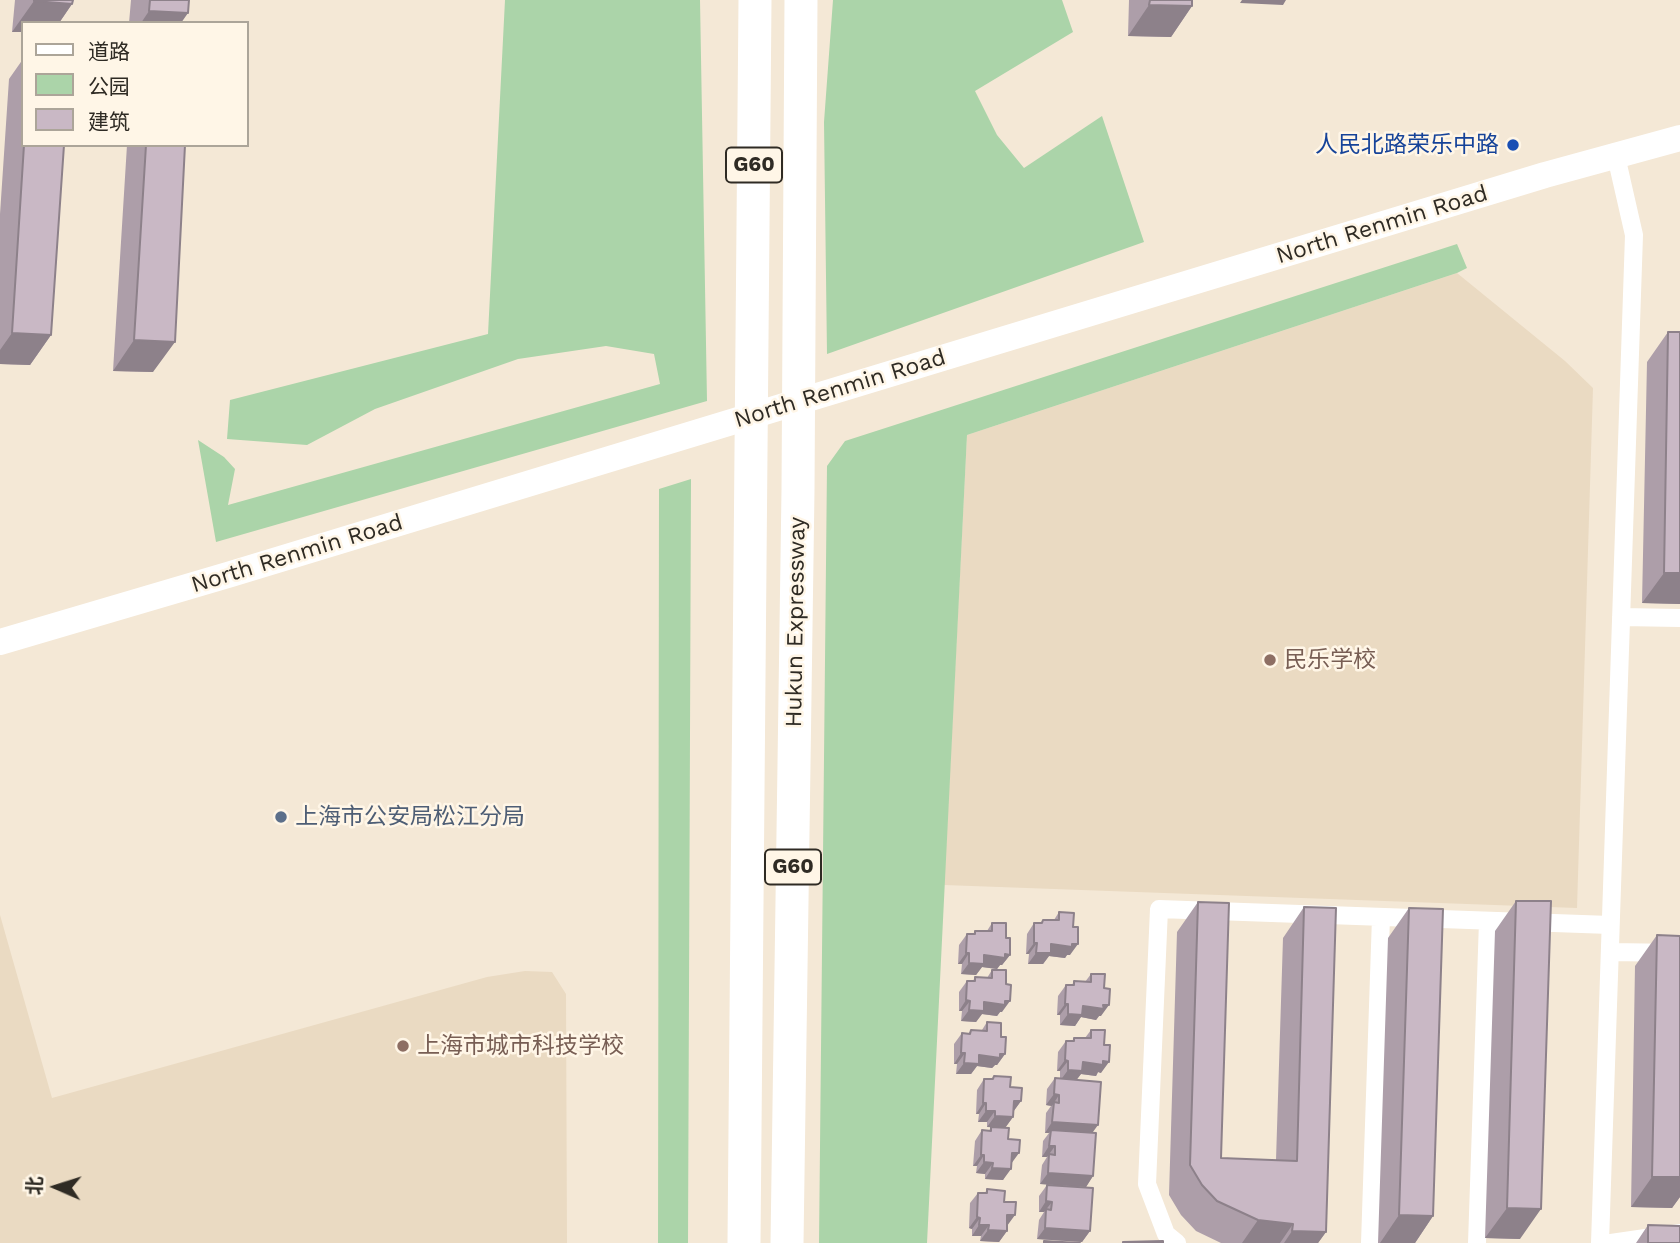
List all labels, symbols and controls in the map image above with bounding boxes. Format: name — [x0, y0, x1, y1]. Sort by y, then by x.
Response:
legend — [21, 21, 248, 147]
text: 道路 — [88, 39, 130, 64]
text: 公园 — [88, 74, 130, 99]
text: 建筑 — [88, 109, 130, 134]
place label: 人民北路荣乐中路 — [1315, 131, 1499, 159]
marker: 人民北路荣乐中路 — [1505, 137, 1521, 153]
road number: G60 — [726, 148, 782, 182]
street label: North Renmin Road — [1273, 180, 1491, 270]
street label: North Renmin Road — [731, 344, 949, 434]
street label: North Renmin Road — [188, 509, 406, 599]
street label: Hukun Expressway — [780, 516, 812, 728]
place label: 民乐学校 — [1284, 646, 1376, 674]
marker: 民乐学校 — [1262, 652, 1278, 668]
place label: 上海市公安局松江分局 — [295, 803, 525, 831]
marker: 上海市公安局松江分局 — [273, 809, 289, 825]
road number: G60 — [765, 850, 821, 884]
place label: 上海市城市科技学校 — [417, 1032, 624, 1060]
marker: 上海市城市科技学校 — [395, 1038, 411, 1054]
north arrow — [21, 1152, 91, 1222]
text: 北 — [23, 1176, 47, 1196]

